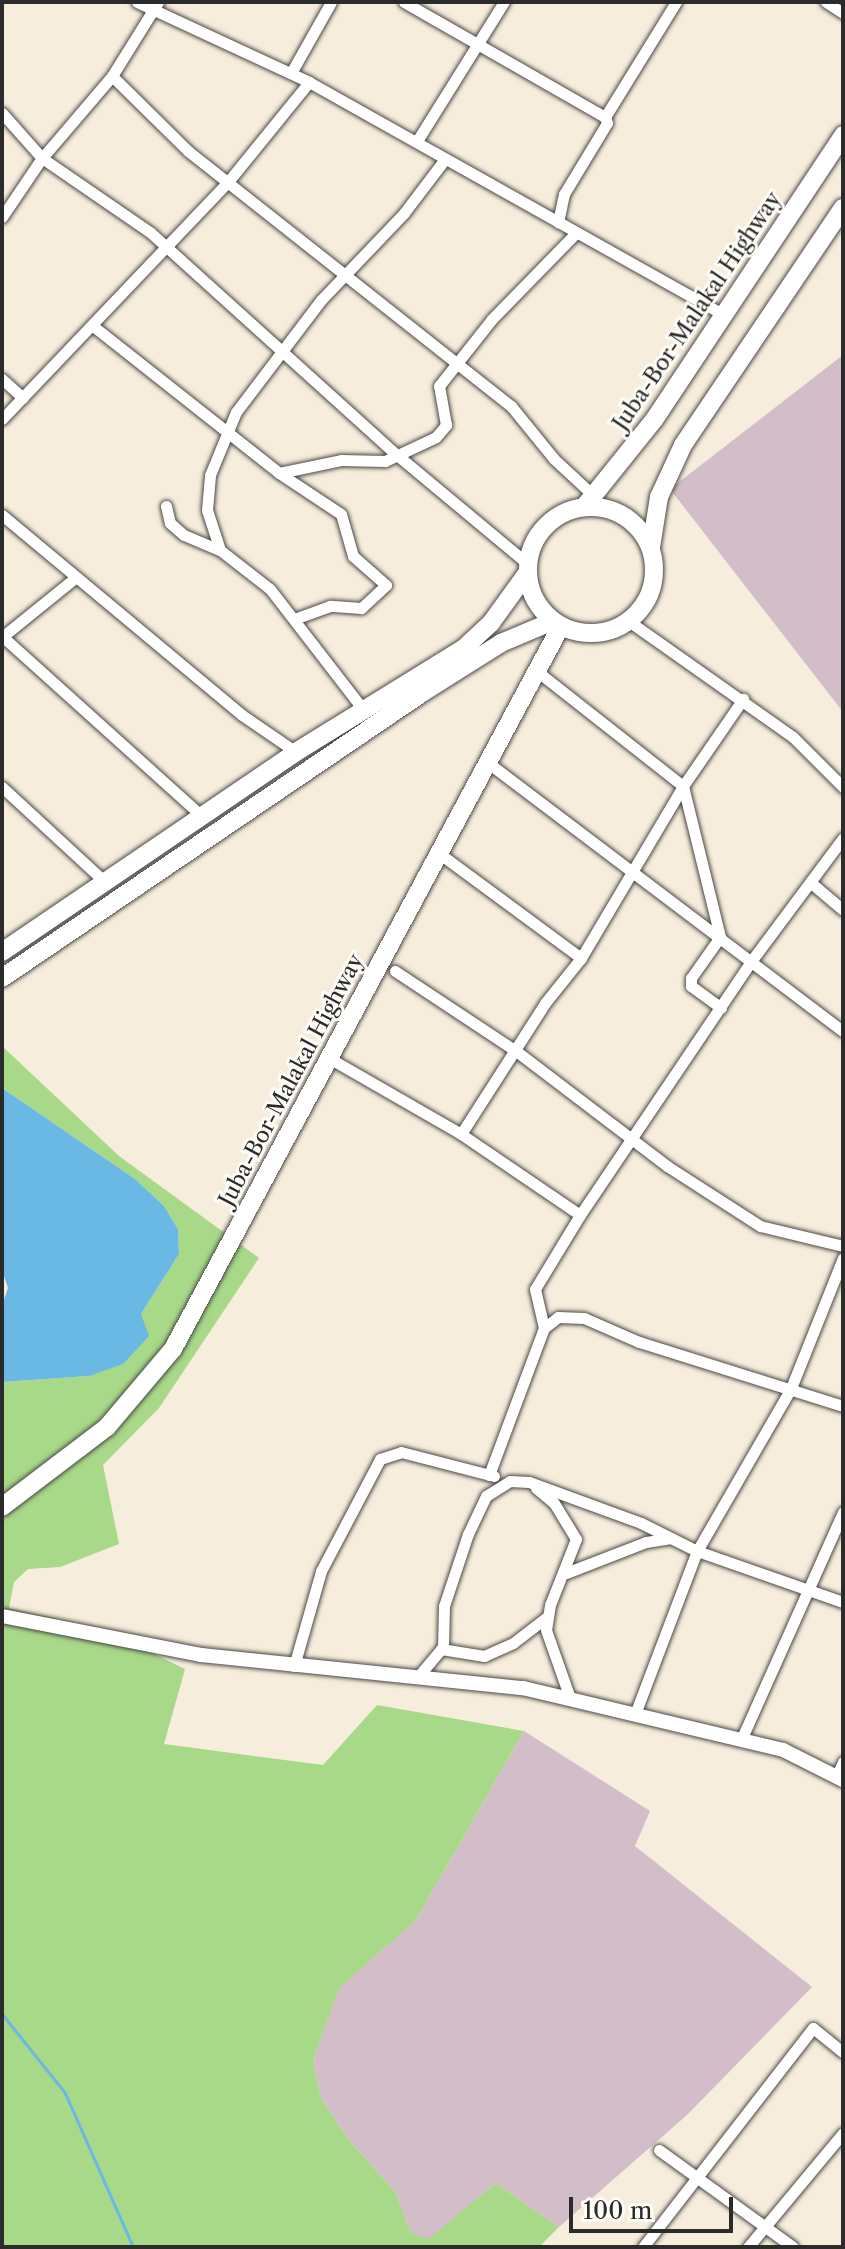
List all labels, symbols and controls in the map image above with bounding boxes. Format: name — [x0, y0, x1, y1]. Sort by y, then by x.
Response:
street label: Juba-Bor-Malakal Highway — [607, 187, 787, 435]
street label: Juba-Bor-Malakal Highway — [213, 949, 369, 1211]
scale bar — [573, 2181, 737, 2231]
text: 100 m — [583, 2196, 652, 2225]

